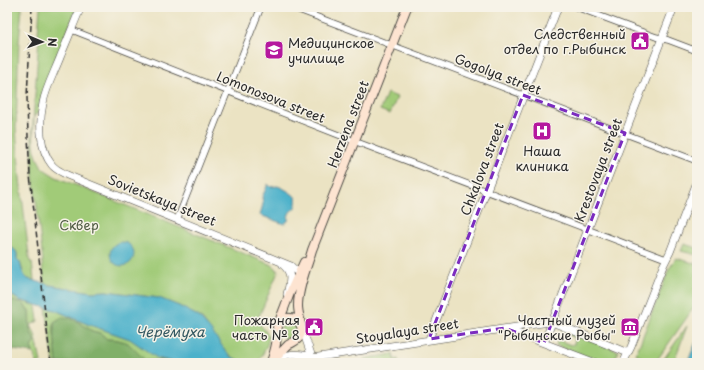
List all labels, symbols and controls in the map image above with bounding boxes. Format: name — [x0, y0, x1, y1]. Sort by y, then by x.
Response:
north arrow — [22, 22, 62, 62]
place label: Следственный отдел по г.Рыбинск — [504, 24, 626, 58]
public building icon: Следственный отдел по г.Рыбинск — [629, 30, 651, 52]
place label: Медицинское училище — [288, 33, 374, 67]
text: N — [44, 38, 61, 47]
school or university icon: Медицинское училище — [263, 39, 285, 61]
street label: Gogolya street — [452, 48, 544, 99]
street label: Lomonosova street — [214, 66, 328, 127]
street label: Herzena street — [322, 77, 373, 170]
street label: Krestovaya street — [569, 115, 626, 225]
street label: Chkalova street — [455, 120, 508, 218]
hospital icon: Наша клиника — [531, 120, 553, 142]
place label: Наша клиника — [515, 141, 569, 175]
street label: Sovietskaya street — [105, 169, 219, 230]
park label: Сквер — [59, 215, 99, 234]
place label: Пожарная часть № 8 — [232, 310, 300, 344]
place label: Частный музей "Рыбинские Рыбы" — [498, 310, 616, 344]
street label: Stoyalaya street — [354, 313, 460, 348]
public building icon: Пожарная часть № 8 — [303, 316, 325, 338]
museum icon: Частный музей "Рыбинские Рыбы" — [619, 316, 641, 338]
water label: Черёмуха — [136, 321, 205, 342]

